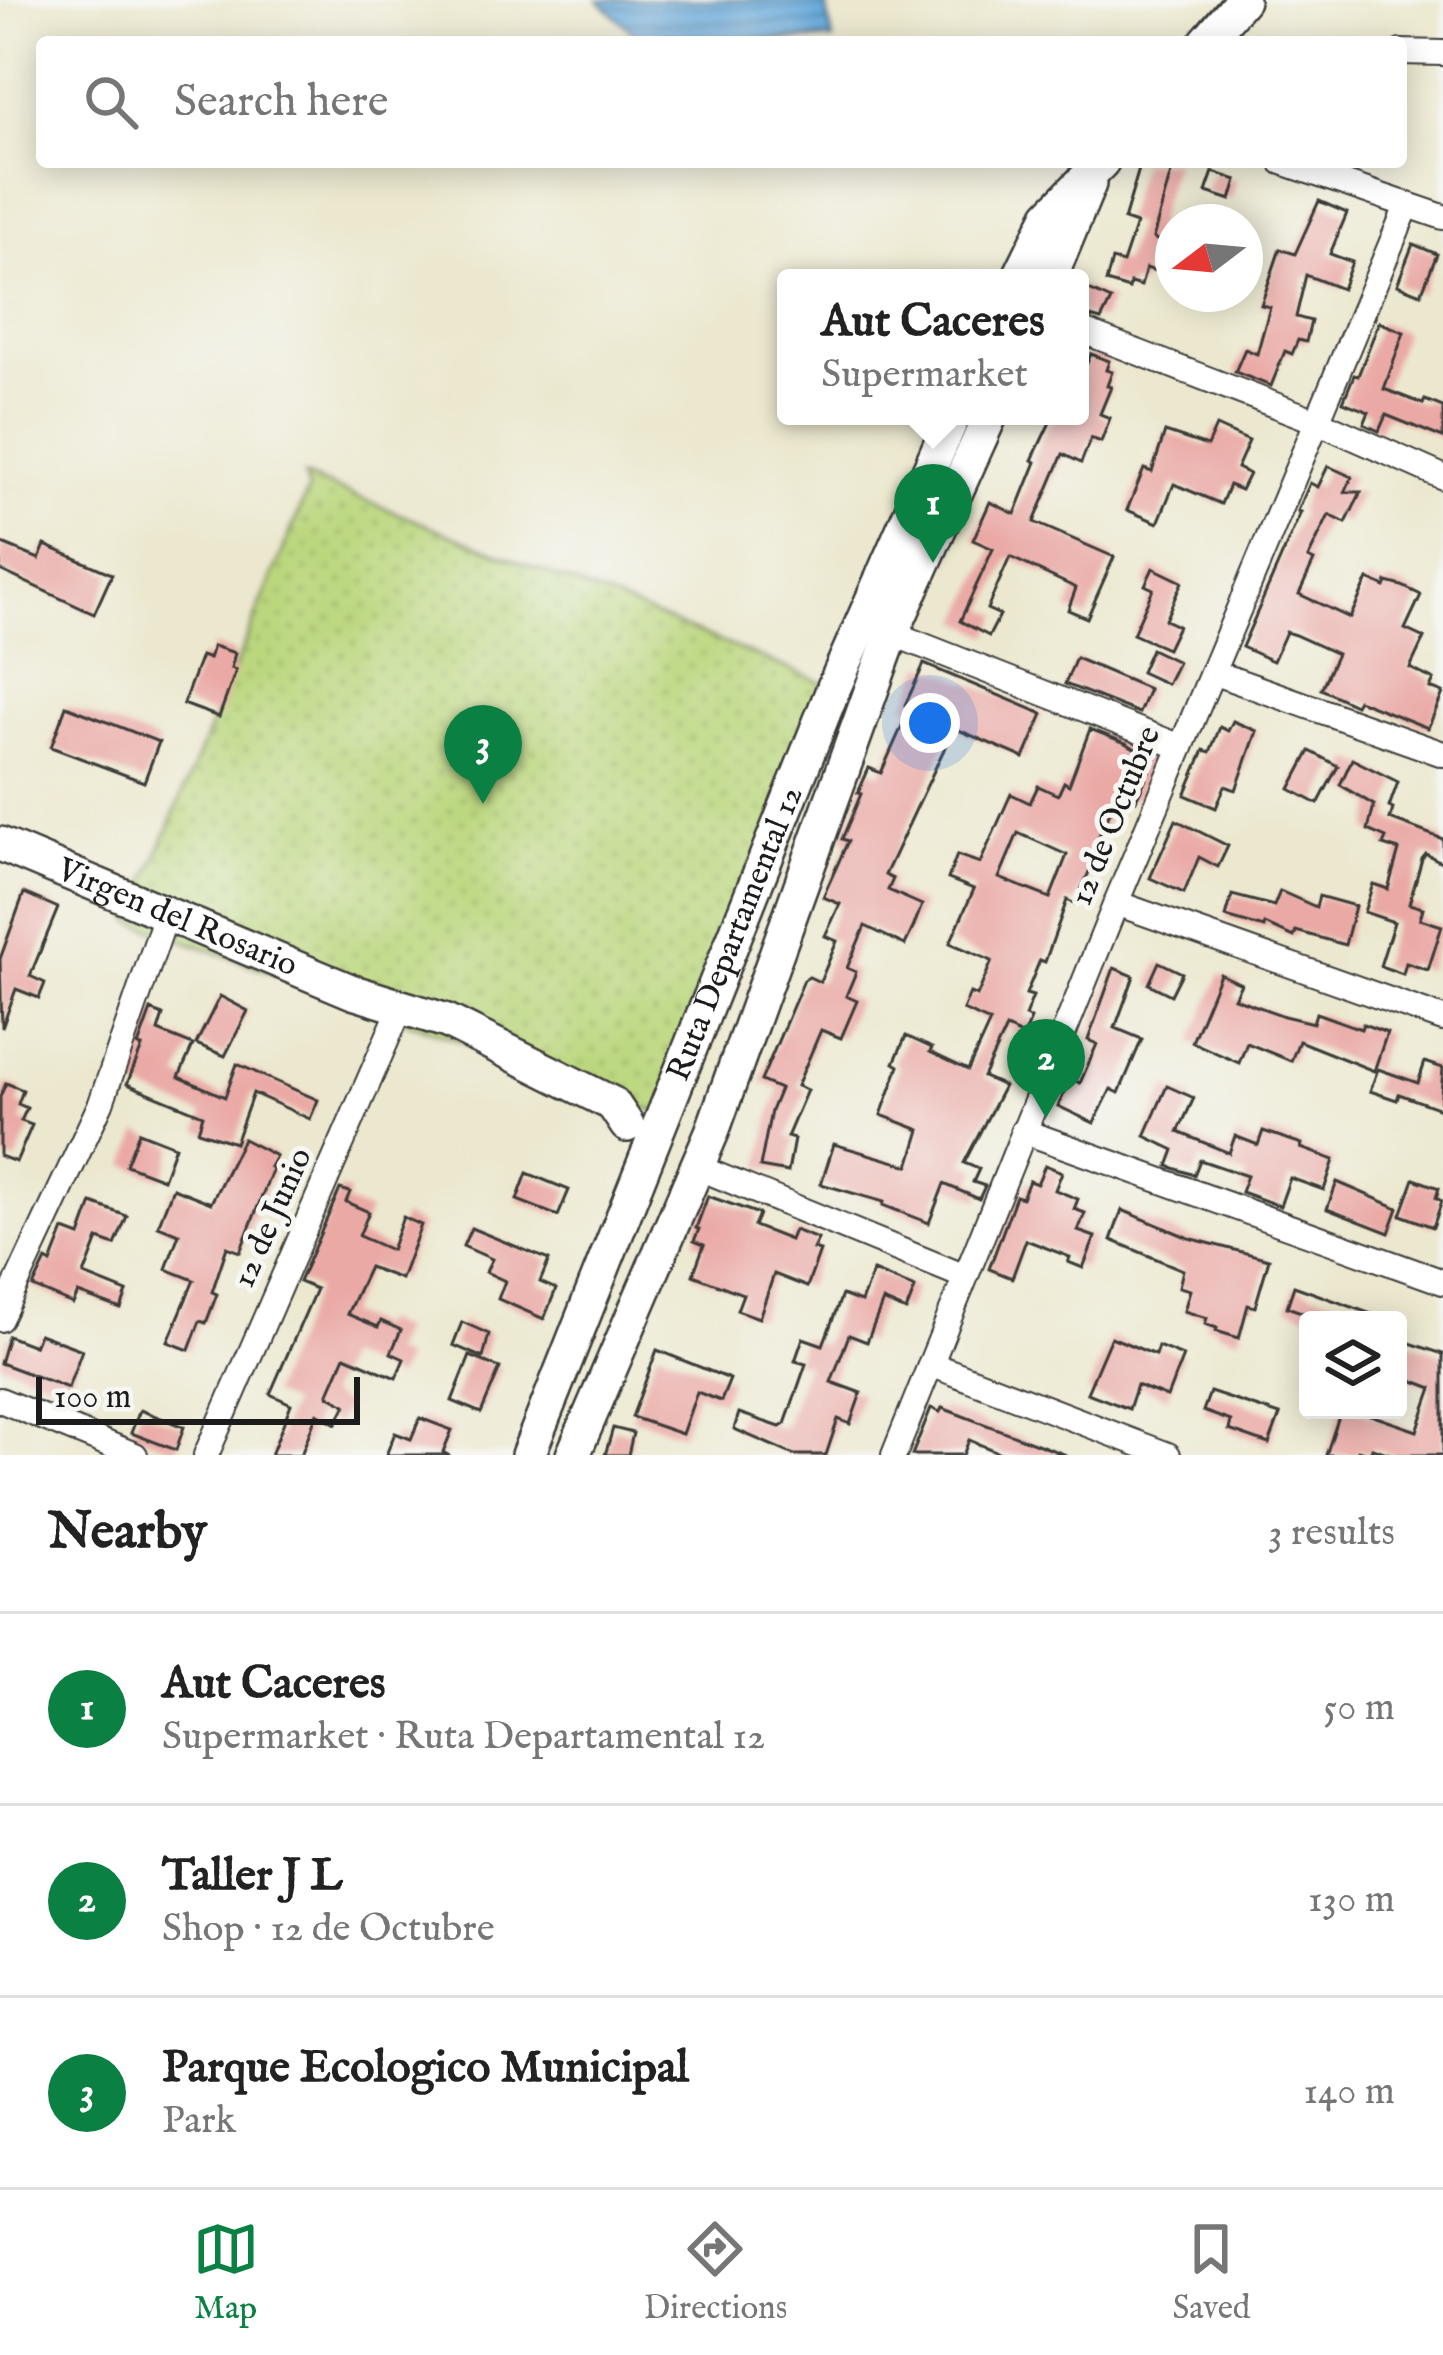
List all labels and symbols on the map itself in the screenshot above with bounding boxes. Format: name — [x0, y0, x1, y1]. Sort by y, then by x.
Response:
north arrow — [1155, 204, 1263, 312]
pin: 1 — [894, 464, 972, 563]
your location — [900, 693, 960, 753]
pin: 3 — [444, 705, 522, 804]
street label: 12 de Octubre — [1061, 720, 1171, 912]
street label: Ruta Departamental 12 — [658, 780, 813, 1087]
street label: Virgen del Rosario — [50, 849, 304, 987]
pin: 2 — [1007, 1019, 1085, 1118]
street label: 12 de Junio — [224, 1142, 322, 1294]
scale bar — [36, 1371, 360, 1424]

